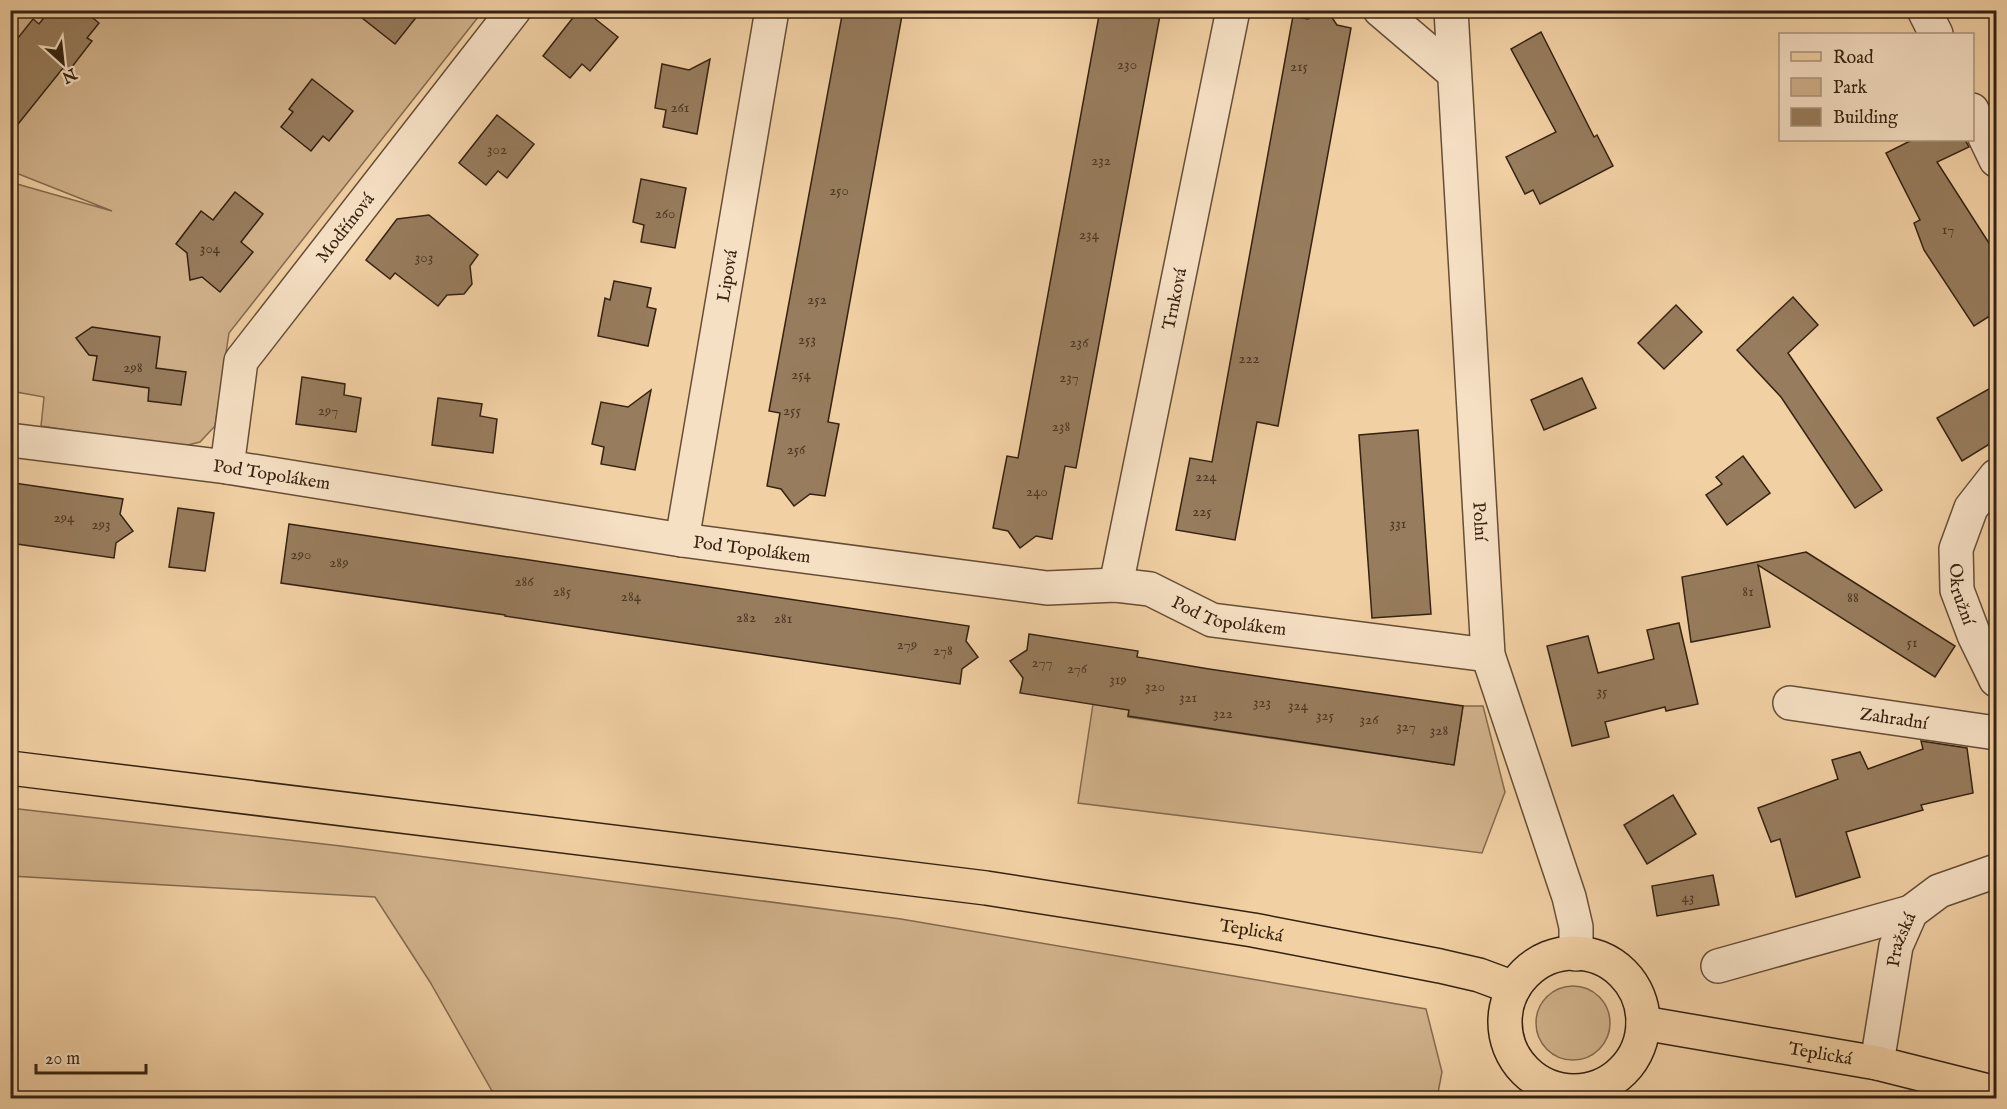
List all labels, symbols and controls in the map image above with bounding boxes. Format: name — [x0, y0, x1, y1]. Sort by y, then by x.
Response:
north arrow — [33, 33, 93, 93]
legend — [1779, 33, 1974, 141]
text: Road — [1833, 47, 1874, 70]
house number: 230 — [1117, 55, 1137, 74]
house number: 215 — [1290, 57, 1309, 76]
text: N — [58, 62, 81, 87]
text: Park — [1833, 77, 1868, 100]
house number: 261 — [671, 98, 689, 117]
text: Building — [1833, 107, 1898, 130]
house number: 302 — [487, 140, 507, 159]
house number: 232 — [1091, 151, 1111, 170]
house number: 250 — [829, 181, 849, 200]
street label: Modřínová — [312, 189, 380, 268]
house number: 260 — [655, 204, 675, 223]
house number: 17 — [1942, 220, 1954, 239]
house number: 234 — [1079, 225, 1100, 244]
house number: 304 — [200, 239, 221, 258]
house number: 303 — [415, 248, 433, 267]
street label: Lipová — [713, 248, 744, 304]
street label: Trnková — [1158, 266, 1193, 332]
house number: 252 — [807, 290, 827, 309]
house number: 253 — [798, 330, 816, 349]
house number: 236 — [1070, 333, 1089, 352]
house number: 222 — [1238, 349, 1260, 368]
house number: 298 — [123, 358, 143, 377]
house number: 254 — [791, 365, 812, 384]
house number: 237 — [1059, 368, 1079, 387]
house number: 297 — [318, 401, 338, 420]
house number: 255 — [783, 401, 801, 420]
house number: 238 — [1052, 417, 1070, 436]
house number: 256 — [787, 440, 806, 459]
street label: Pod Topolákem — [212, 455, 332, 496]
house number: 224 — [1195, 467, 1217, 486]
house number: 240 — [1026, 482, 1048, 501]
street label: Polní — [1466, 501, 1491, 543]
house number: 225 — [1192, 502, 1212, 521]
house number: 294 — [54, 508, 75, 527]
house number: 331 — [1390, 514, 1406, 533]
house number: 293 — [91, 515, 111, 534]
street label: Pod Topolákem — [692, 532, 812, 570]
house number: 290 — [291, 545, 311, 564]
house number: 289 — [329, 553, 349, 572]
street label: Okružní — [1943, 563, 1980, 630]
house number: 286 — [514, 572, 534, 591]
house number: 285 — [553, 582, 572, 601]
house number: 81 — [1742, 582, 1754, 601]
house number: 284 — [621, 587, 642, 606]
house number: 88 — [1847, 588, 1859, 607]
street label: Pod Topolákem — [1167, 592, 1288, 642]
house number: 282 — [736, 608, 756, 627]
house number: 281 — [774, 609, 792, 628]
house number: 51 — [1906, 633, 1918, 652]
house number: 279 — [897, 635, 917, 654]
house number: 278 — [933, 641, 953, 660]
house number: 277 — [1032, 653, 1052, 672]
house number: 276 — [1067, 659, 1088, 678]
house number: 319 — [1109, 670, 1127, 689]
house number: 320 — [1145, 677, 1165, 696]
house number: 35 — [1596, 682, 1608, 701]
house number: 321 — [1179, 688, 1197, 707]
house number: 323 — [1253, 693, 1271, 712]
house number: 324 — [1288, 696, 1309, 715]
street label: Zahradní — [1858, 703, 1930, 736]
house number: 322 — [1213, 704, 1233, 723]
house number: 325 — [1316, 706, 1335, 725]
house number: 326 — [1360, 710, 1379, 729]
house number: 327 — [1396, 717, 1416, 736]
house number: 328 — [1430, 721, 1448, 740]
house number: 43 — [1682, 888, 1694, 907]
street label: Pražská — [1883, 909, 1922, 969]
street label: Teplická — [1218, 915, 1285, 949]
scale bar — [36, 1037, 146, 1075]
street label: Teplická — [1787, 1038, 1854, 1072]
text: 20 m — [45, 1048, 80, 1071]

